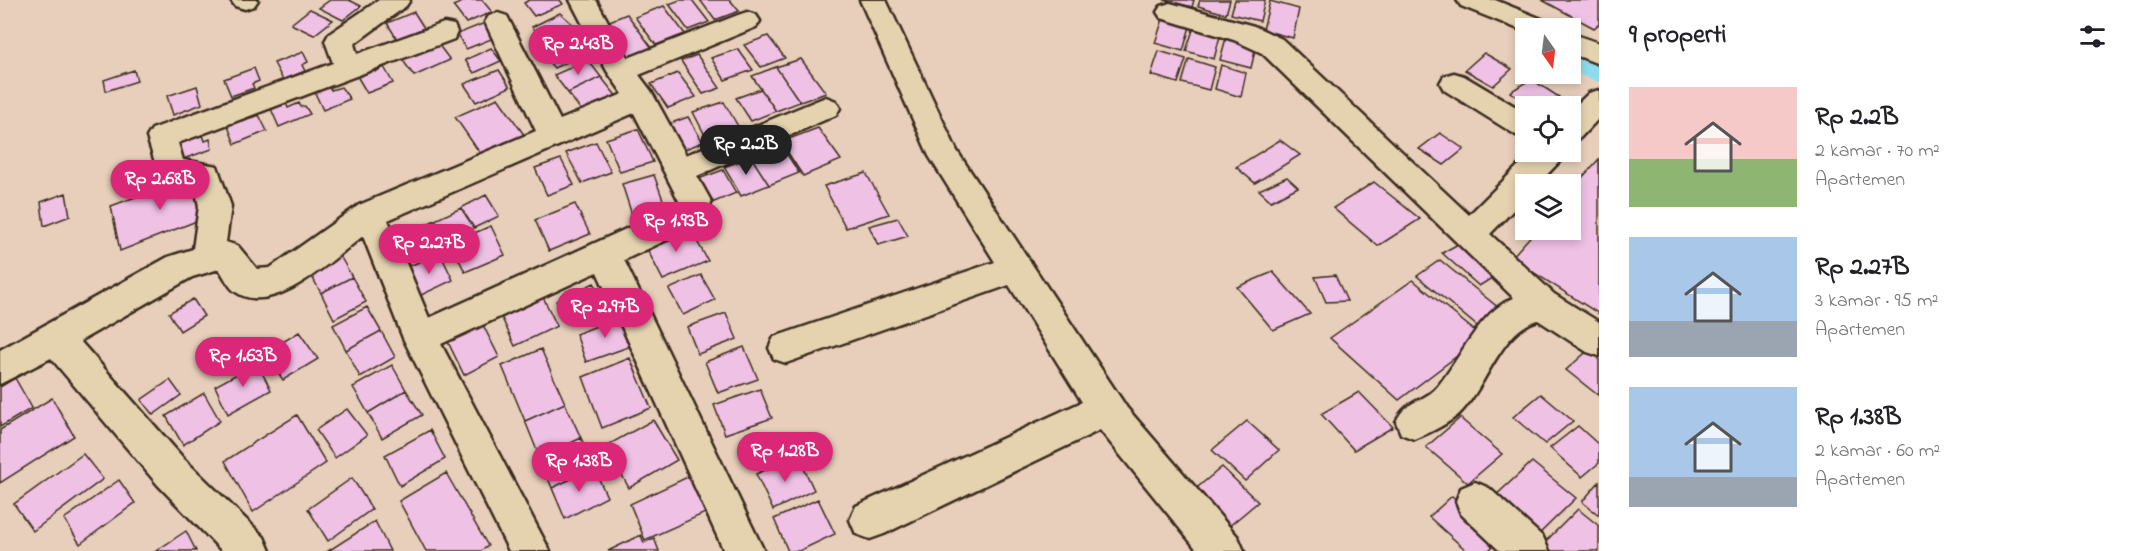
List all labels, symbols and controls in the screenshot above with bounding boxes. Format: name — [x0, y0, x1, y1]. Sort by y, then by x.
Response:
text: 9 properti — [1629, 17, 1726, 55]
north arrow — [1515, 18, 1581, 84]
map controls — [1515, 18, 1581, 240]
icon: filters — [2076, 20, 2109, 53]
pin: Rp 2.43B — [516, 25, 640, 76]
text: Rp 2.43B — [543, 30, 613, 59]
button: locate — [1515, 96, 1581, 162]
text: Rp 2.2B — [1815, 99, 1899, 137]
icon: home — [1677, 111, 1749, 183]
pin: Rp 2.2B — [691, 125, 801, 176]
text: Rp 2.2B — [714, 130, 778, 159]
text: 2 kamar · 70 m² — [1815, 137, 1940, 166]
pin: Rp 2.68B — [98, 160, 222, 211]
text: Rp 2.68B — [125, 165, 195, 194]
text: Apartemen — [1815, 166, 1905, 195]
button: layers — [1515, 174, 1581, 240]
pin: Rp 1.93B — [614, 202, 738, 253]
text: Rp 1.93B — [643, 207, 709, 236]
pin: Rp 2.27B — [367, 224, 491, 275]
text: Rp 2.27B — [393, 229, 465, 258]
text: Rp 2.27B — [1815, 249, 1909, 287]
icon: home — [1677, 261, 1749, 333]
text: 3 kamar · 95 m² — [1815, 287, 1939, 316]
pin: Rp 2.97B — [543, 288, 667, 339]
text: Rp 2.97B — [571, 293, 639, 322]
text: Apartemen — [1815, 316, 1905, 345]
pin: Rp 1.63B — [181, 337, 305, 388]
text: Rp 1.63B — [209, 342, 277, 371]
text: Rp 1.38B — [1815, 399, 1902, 437]
icon: home — [1677, 411, 1749, 483]
pin: Rp 1.28B — [723, 432, 847, 483]
text: Rp 1.28B — [751, 437, 819, 466]
text: 2 kamar · 60 m² — [1815, 437, 1940, 466]
pin: Rp 1.38B — [517, 442, 641, 493]
text: Rp 1.38B — [546, 447, 612, 476]
text: Apartemen — [1815, 466, 1905, 495]

